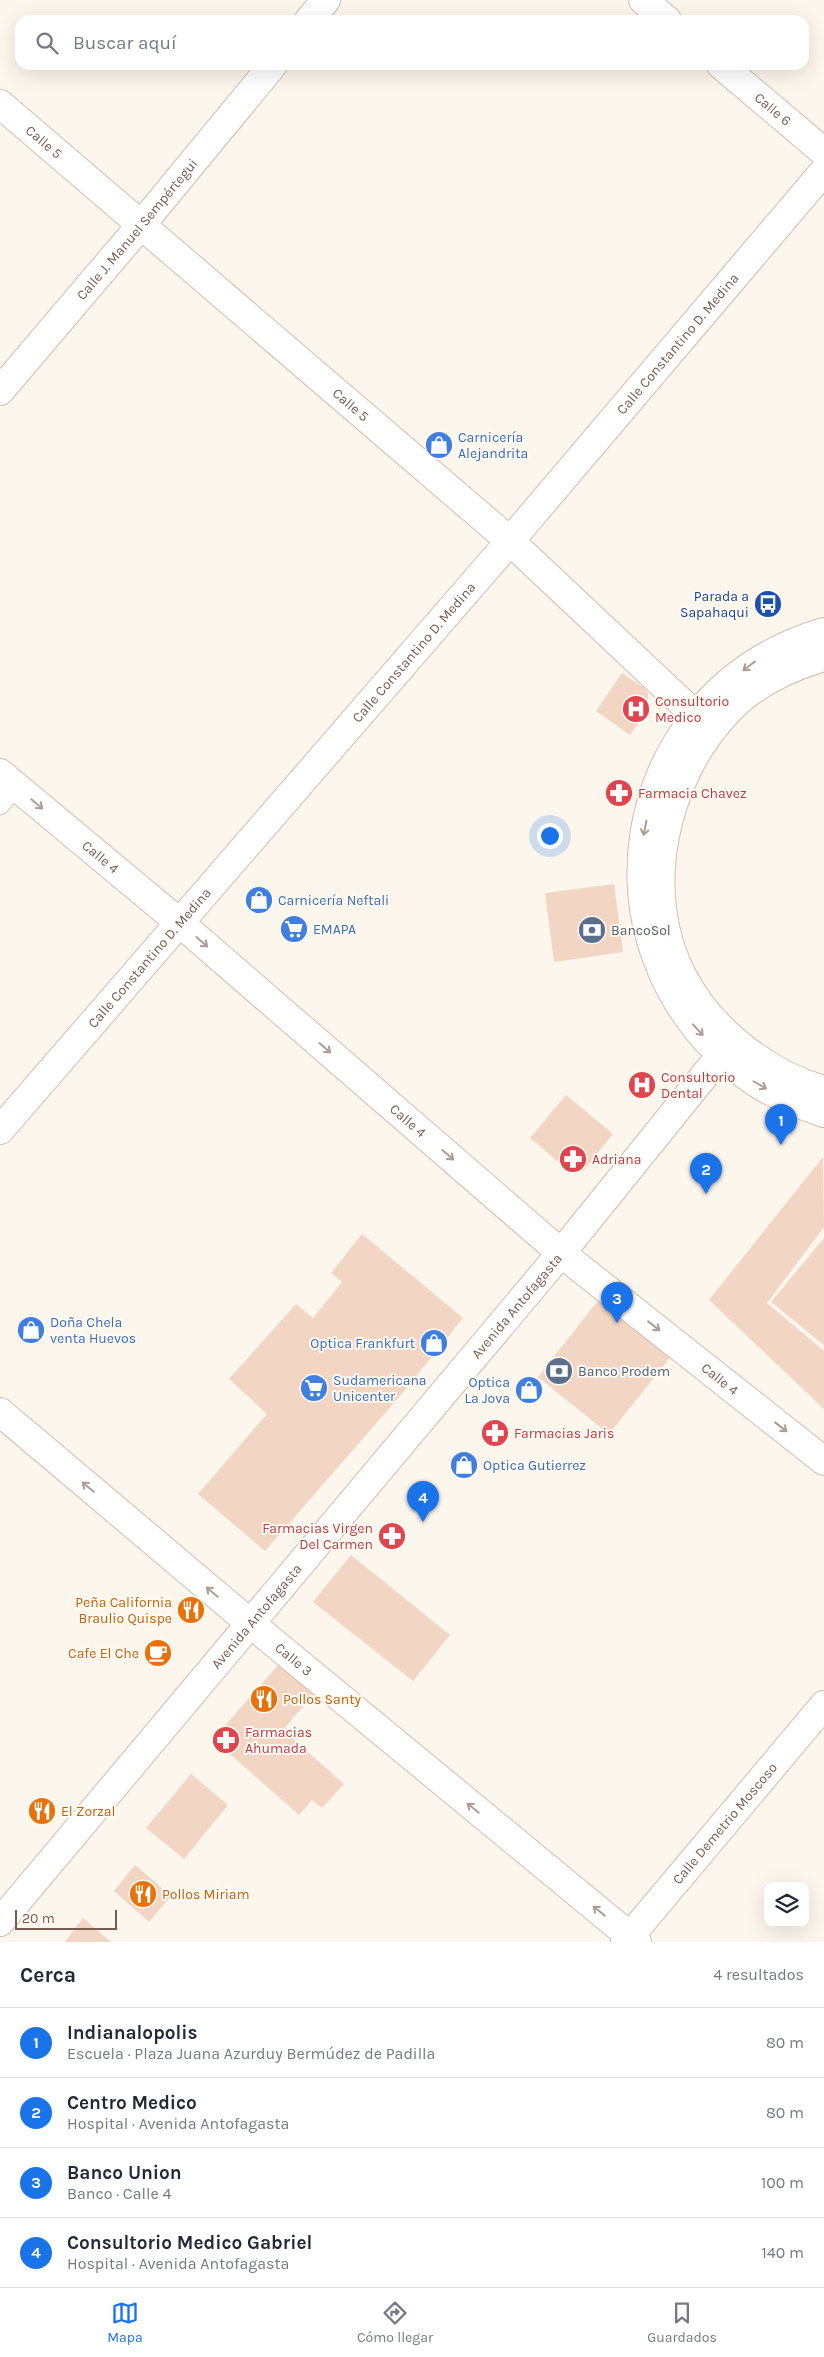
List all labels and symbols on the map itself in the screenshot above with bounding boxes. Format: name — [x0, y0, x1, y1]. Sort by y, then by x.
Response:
street label: Calle 6 — [751, 89, 794, 130]
street label: Calle 5 — [22, 122, 65, 162]
street label: Calle J. Manuel Sempértegui — [73, 155, 201, 304]
street label: Calle Constantino D. Medina — [613, 270, 743, 418]
street label: Calle 5 — [329, 385, 372, 425]
place label: Carnicería Alejandrita — [458, 429, 528, 462]
shop icon: Carnicería Alejandrita — [424, 430, 454, 460]
street label: Calle Constantino D. Medina — [349, 579, 479, 726]
place label: Parada a Sapahaqui — [680, 588, 749, 621]
bus stop icon: Parada a Sapahaqui — [753, 589, 783, 619]
one-way arrow — [742, 661, 756, 672]
place label: Consultorio Medico — [655, 693, 729, 726]
hospital icon: Consultorio Medico — [621, 694, 651, 724]
pharmacy icon: Farmacia Chavez — [604, 778, 634, 808]
place label: Farmacia Chavez — [638, 785, 747, 802]
one-way arrow — [30, 799, 43, 810]
one-way arrow — [640, 820, 650, 836]
your location — [537, 823, 563, 849]
street label: Calle 4 — [79, 837, 122, 877]
street label: Calle Constantino D. Medina — [84, 884, 215, 1032]
shop icon: Carnicería Neftali — [244, 885, 274, 915]
place label: Carnicería Neftali — [278, 892, 389, 909]
supermarket icon: EMAPA — [279, 914, 309, 944]
bank icon: BancoSol — [577, 915, 607, 945]
place label: EMAPA — [313, 921, 356, 938]
place label: BancoSol — [611, 922, 671, 939]
one-way arrow — [195, 936, 208, 947]
one-way arrow — [692, 1023, 704, 1036]
one-way arrow — [318, 1043, 331, 1054]
place label: Consultorio Dental — [661, 1069, 735, 1102]
hospital icon: Consultorio Dental — [627, 1070, 657, 1100]
one-way arrow — [753, 1080, 767, 1090]
street label: Calle 4 — [386, 1101, 429, 1141]
pin: 1 — [765, 1104, 797, 1145]
pharmacy icon: Adriana — [558, 1144, 588, 1174]
one-way arrow — [441, 1149, 454, 1160]
place label: Adriana — [592, 1151, 641, 1168]
pin: 2 — [690, 1153, 722, 1194]
street label: Avenida Antofagasta — [468, 1250, 566, 1362]
pin: 3 — [601, 1282, 633, 1323]
place label: Doña Chela venta Huevos — [50, 1314, 136, 1347]
shop icon: Doña Chela venta Huevos — [16, 1315, 46, 1345]
one-way arrow — [647, 1321, 660, 1332]
shop icon: Optica Frankfurt — [419, 1328, 449, 1358]
place label: Optica Frankfurt — [310, 1335, 415, 1352]
bank icon: Banco Prodem — [544, 1356, 574, 1386]
street label: Calle 4 — [698, 1359, 742, 1399]
place label: Banco Prodem — [578, 1363, 670, 1380]
place label: Sudamericana Unicenter — [333, 1372, 427, 1405]
supermarket icon: Sudamericana Unicenter — [299, 1373, 329, 1403]
place label: Optica La Jova — [464, 1374, 510, 1407]
shop icon: Optica La Jova — [514, 1375, 544, 1405]
pharmacy icon: Farmacias Jaris — [480, 1418, 510, 1448]
one-way arrow — [775, 1422, 788, 1433]
place label: Farmacias Jaris — [514, 1425, 614, 1442]
shop icon: Optica Gutierrez — [449, 1450, 479, 1480]
place label: Optica Gutierrez — [483, 1457, 586, 1474]
one-way arrow — [82, 1481, 95, 1493]
pin: 4 — [407, 1481, 439, 1522]
place label: Farmacias Virgen Del Carmen — [262, 1520, 373, 1553]
pharmacy icon: Farmacias Virgen Del Carmen — [377, 1521, 407, 1551]
street label: Avenida Antofagasta — [208, 1561, 306, 1673]
one-way arrow — [206, 1586, 219, 1598]
place label: Peña California Braulio Quispe — [75, 1594, 172, 1627]
restaurant icon: Peña California Braulio Quispe — [176, 1595, 206, 1625]
cafe icon: Cafe El Che — [143, 1638, 173, 1668]
street label: Calle 3 — [272, 1639, 316, 1680]
place label: Cafe El Che — [68, 1645, 139, 1662]
restaurant icon: Pollos Santy — [249, 1684, 279, 1714]
place label: Pollos Santy — [283, 1691, 361, 1708]
place label: Farmacias Ahumada — [245, 1724, 312, 1757]
pharmacy icon: Farmacias Ahumada — [211, 1725, 241, 1755]
street label: Calle Demetrio Moscoso — [669, 1759, 781, 1888]
restaurant icon: El Zorzal — [27, 1796, 57, 1826]
one-way arrow — [467, 1802, 480, 1813]
place label: El Zorzal — [61, 1803, 115, 1820]
restaurant icon: Pollos Miriam — [128, 1879, 158, 1909]
place label: Pollos Miriam — [162, 1886, 250, 1903]
one-way arrow — [593, 1906, 606, 1917]
scale bar — [15, 1907, 118, 1930]

